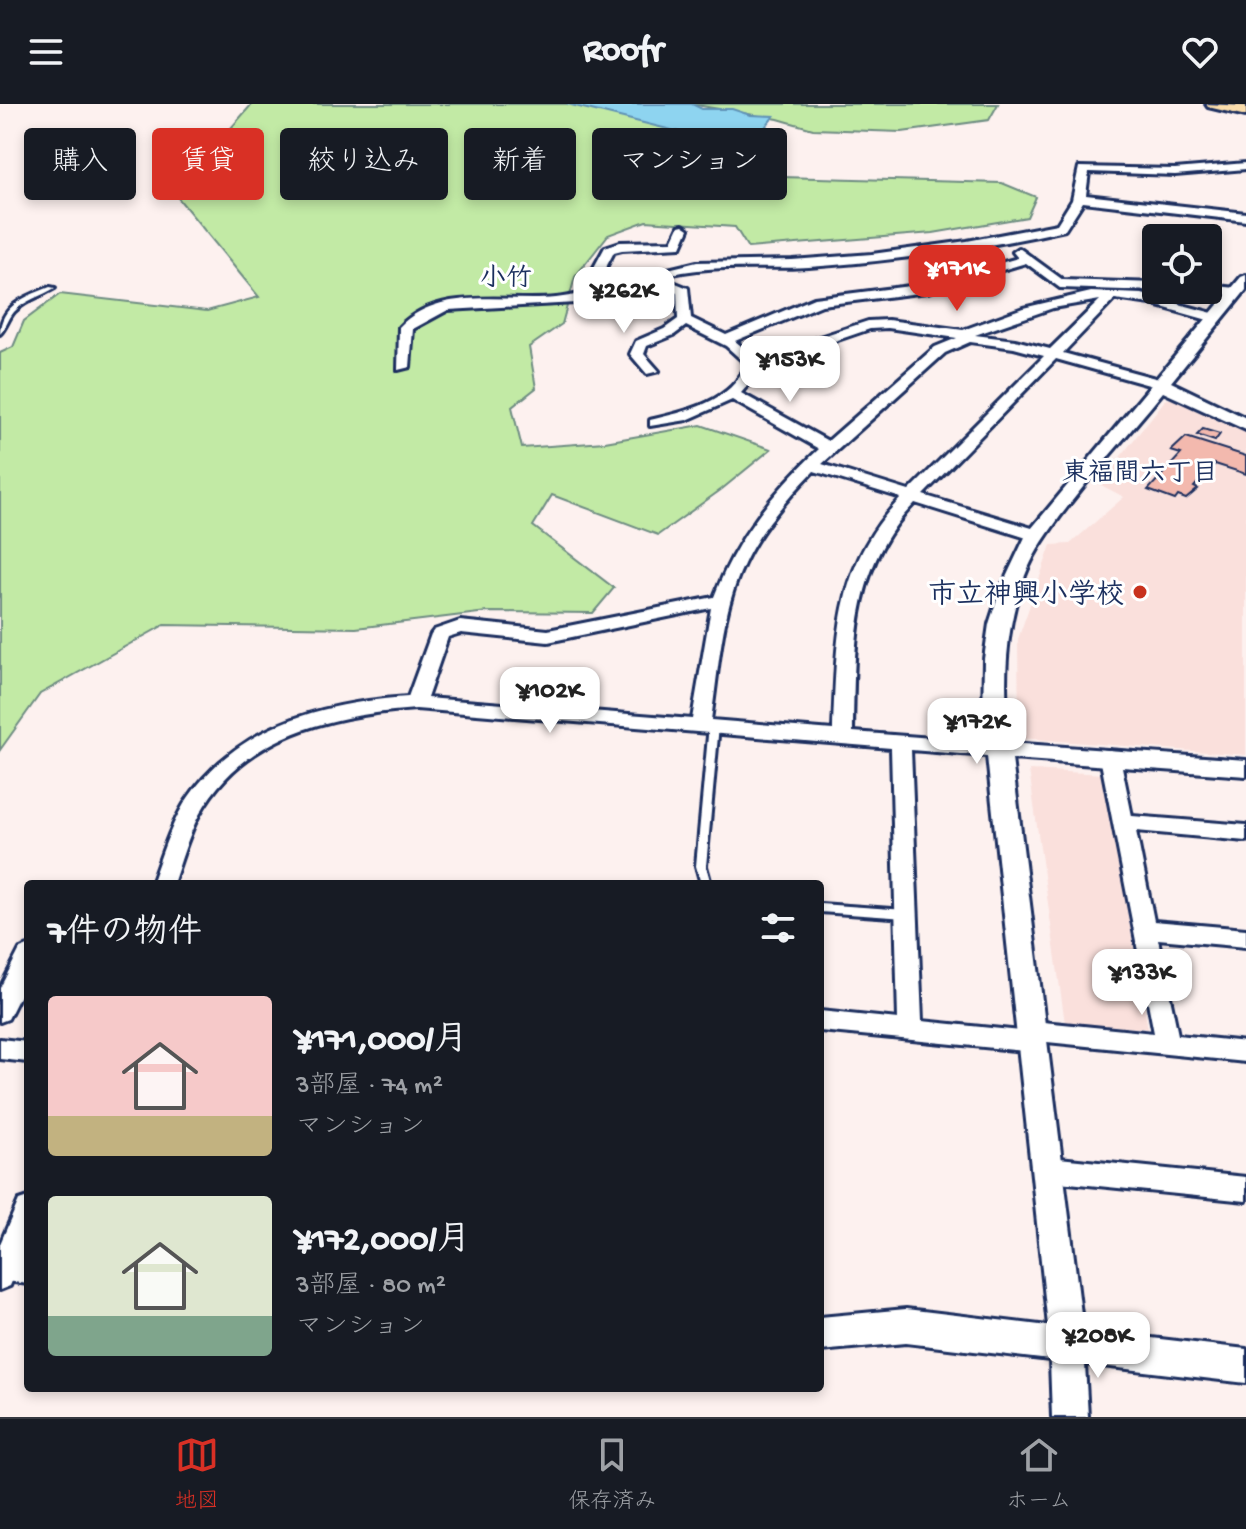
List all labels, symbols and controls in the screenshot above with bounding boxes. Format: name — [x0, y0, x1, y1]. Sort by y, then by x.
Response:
icon: menu — [24, 30, 68, 74]
icon: heart — [1178, 30, 1222, 74]
text: Roofr — [583, 31, 663, 74]
chip: 購入 — [24, 128, 136, 200]
chip: 賃貸 — [152, 128, 264, 200]
chip: 絞り込み — [280, 128, 448, 200]
chip: 新着 — [464, 128, 576, 200]
chip: マンション — [592, 128, 787, 200]
map controls — [1142, 224, 1222, 304]
button: locate — [1142, 224, 1222, 304]
pin: ¥171K — [901, 245, 1013, 313]
text: ¥171K — [927, 255, 987, 286]
district label: 小竹 — [480, 264, 532, 296]
pin: ¥262K — [568, 267, 680, 335]
text: ¥262K — [591, 277, 657, 308]
pin: ¥153K — [734, 336, 846, 404]
text: ¥153K — [758, 346, 822, 377]
district label: 東福間六丁目 — [1062, 458, 1218, 491]
place label: 市立神興小学校 — [928, 579, 1124, 613]
marker: 市立神興小学校 — [1131, 583, 1149, 601]
pin: ¥102K — [494, 667, 606, 735]
text: ¥102K — [518, 677, 582, 708]
pin: ¥172K — [921, 698, 1033, 766]
text: ¥172K — [945, 708, 1009, 739]
icon: filters — [756, 906, 800, 950]
text: 7件の物件 — [48, 915, 202, 955]
pin: ¥133K — [1086, 949, 1198, 1017]
text: ¥133K — [1110, 959, 1174, 990]
text: ¥171,000/月 — [296, 1022, 468, 1062]
icon: home — [112, 1028, 208, 1124]
text: 3部屋 · 74 m² — [296, 1072, 443, 1103]
text: マンション — [296, 1113, 425, 1144]
text: ¥172,000/月 — [296, 1222, 471, 1262]
icon: home — [112, 1228, 208, 1324]
text: 3部屋 · 80 m² — [296, 1272, 446, 1303]
pin: ¥208K — [1042, 1312, 1154, 1380]
text: マンション — [296, 1313, 425, 1344]
text: ¥208K — [1064, 1322, 1132, 1353]
tab: 地図 — [175, 1433, 219, 1516]
tab: 保存済み — [568, 1433, 656, 1516]
tab: ホーム — [1006, 1433, 1071, 1516]

